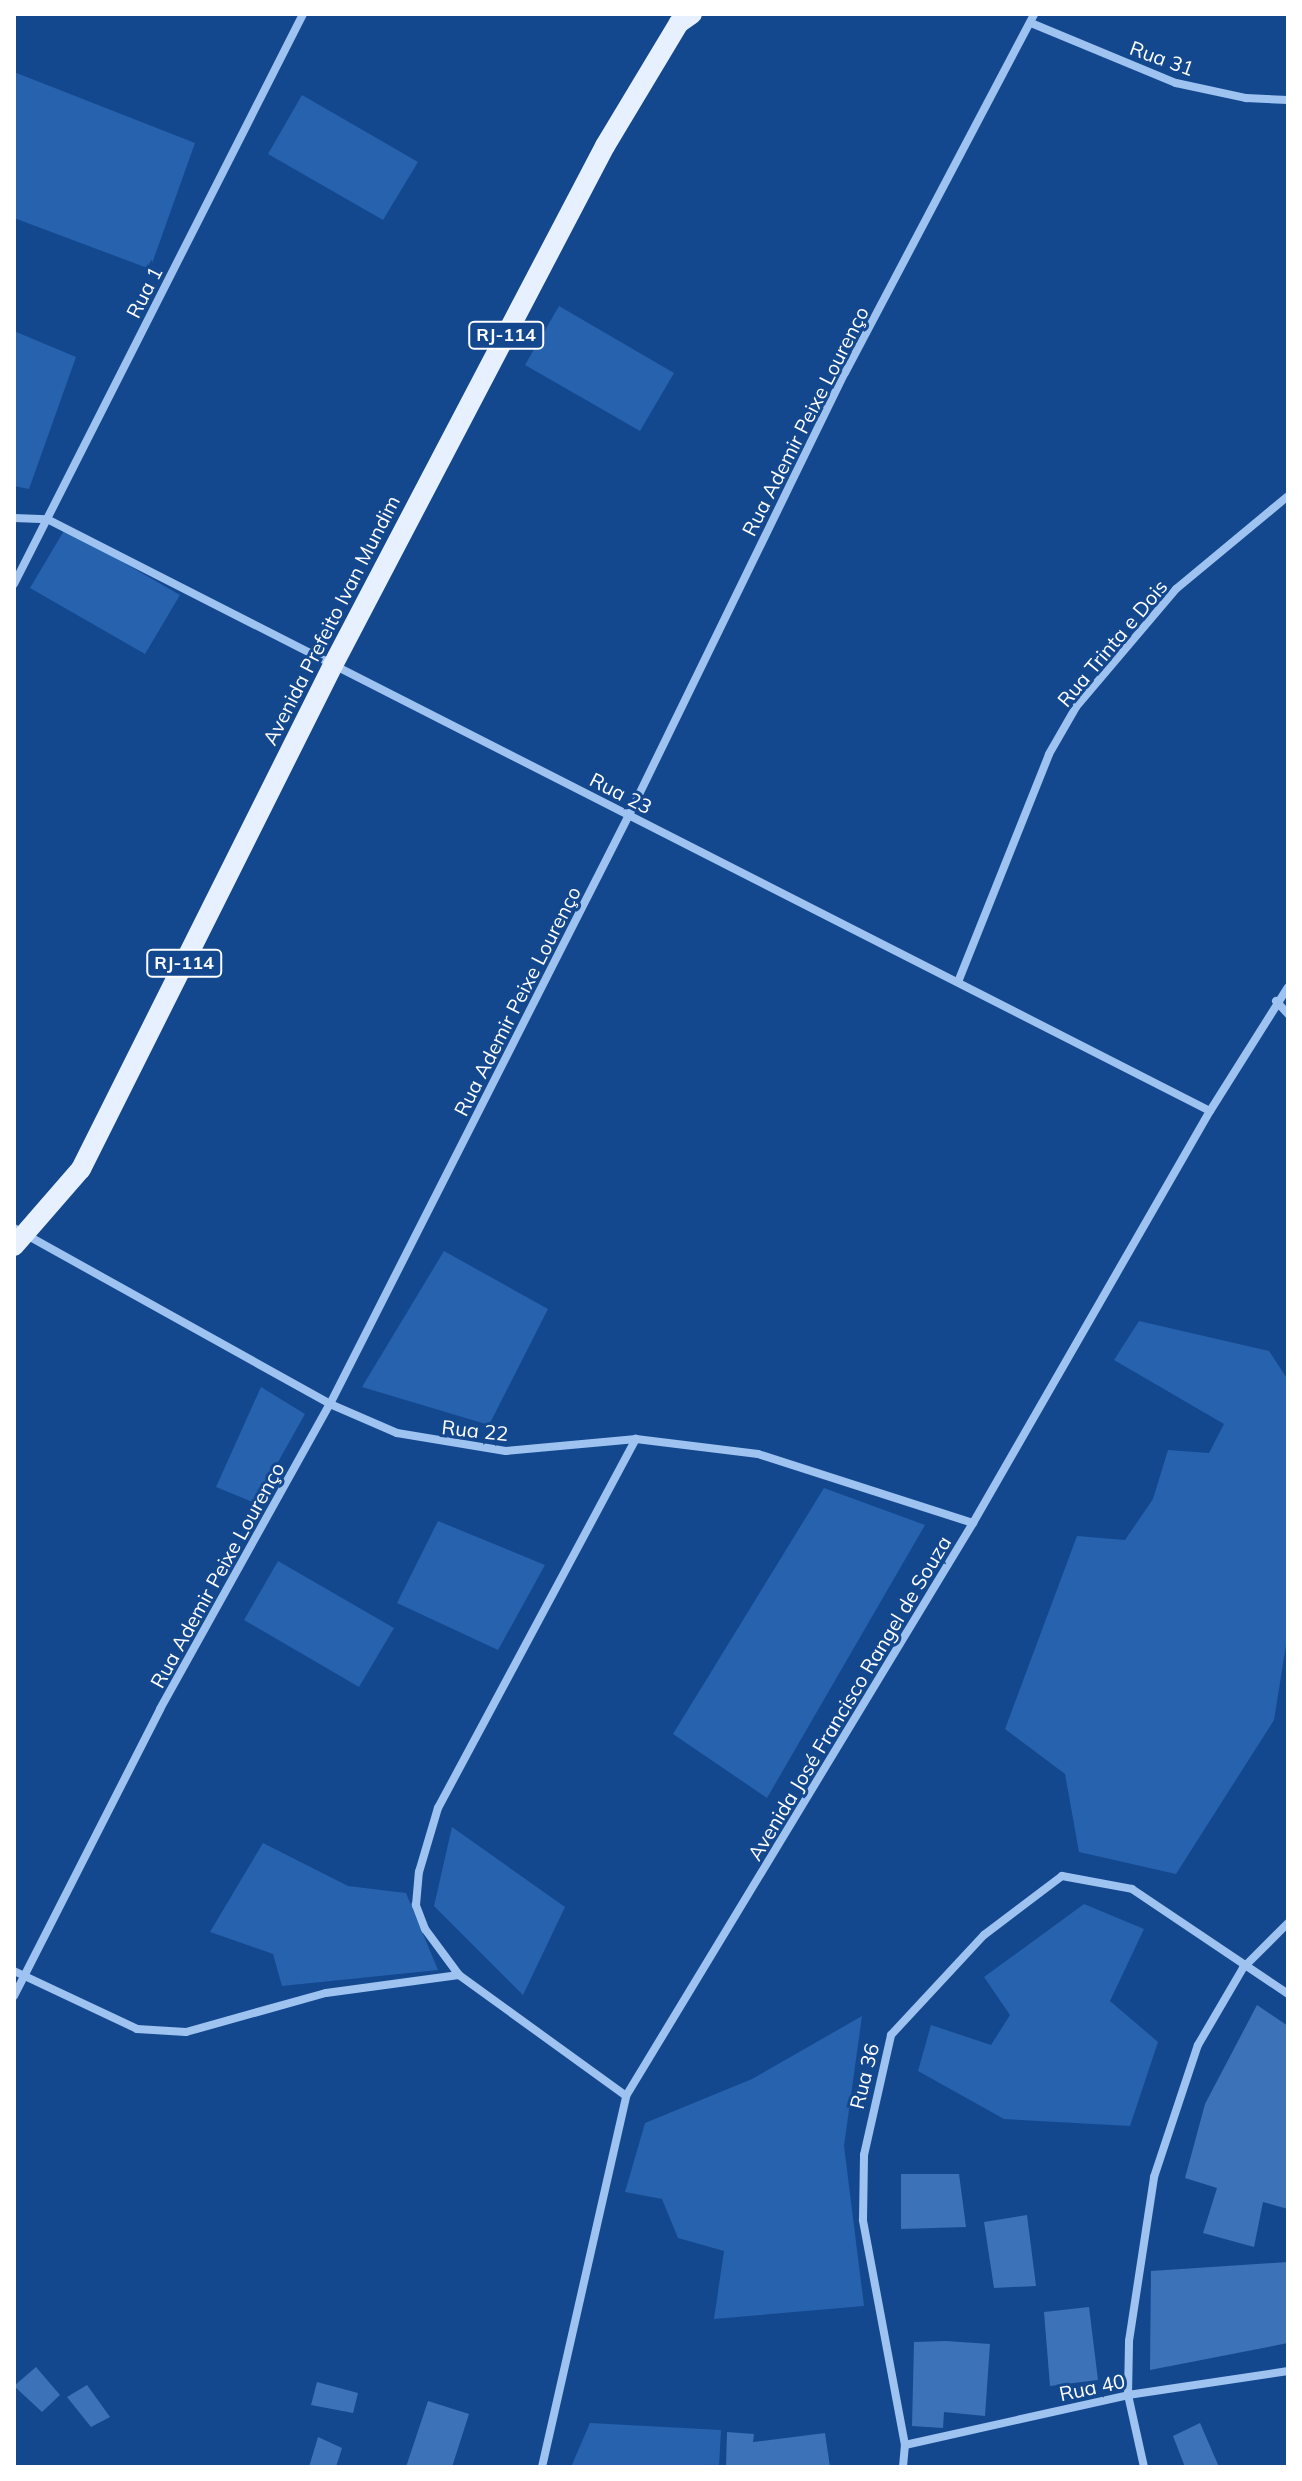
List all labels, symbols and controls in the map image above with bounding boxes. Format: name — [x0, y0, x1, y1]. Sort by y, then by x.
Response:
street label: Rua 31 — [1127, 35, 1197, 81]
street label: Rua 1 — [121, 262, 167, 322]
street label: Rua Ademir Peixe Lourenço — [737, 302, 873, 540]
road number: RJ-114 — [468, 321, 544, 349]
street label: Avenida Prefeito Ivan Mundim — [257, 491, 405, 749]
street label: Rua Trinta e Dois — [1052, 575, 1172, 711]
street label: Rua 23 — [586, 767, 656, 819]
street label: Rua Ademir Peixe Lourenço — [449, 882, 585, 1120]
road number: RJ-114 — [146, 949, 222, 977]
street label: Rua 22 — [441, 1415, 509, 1445]
street label: Rua Ademir Peixe Lourenço — [145, 1458, 289, 1692]
street label: Avenida José Francisco Rangel de Souza — [742, 1531, 956, 1865]
street label: Rua 36 — [844, 2041, 884, 2111]
street label: Rua 40 — [1057, 2368, 1127, 2406]

